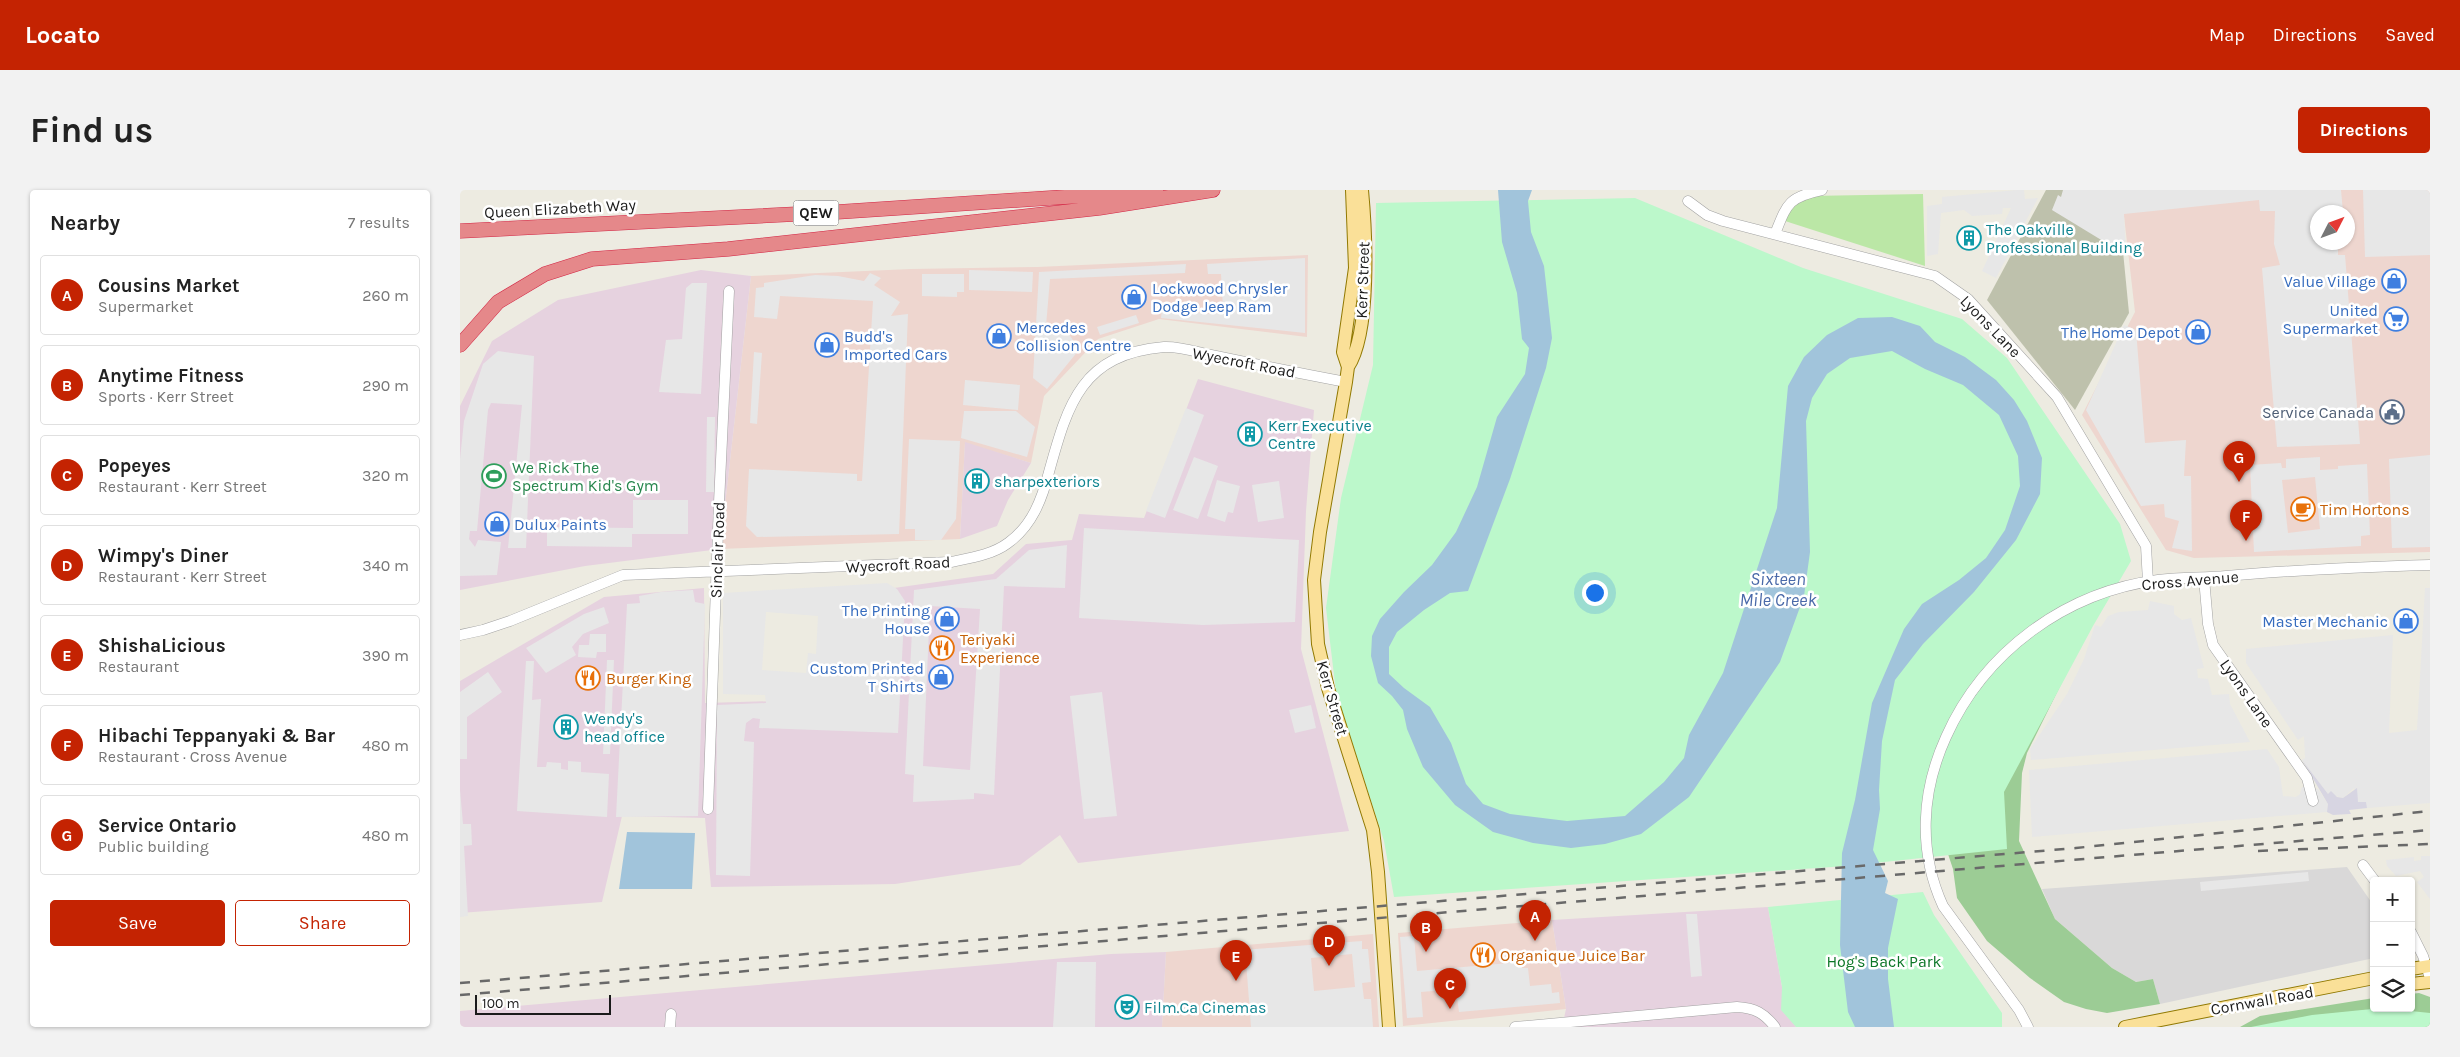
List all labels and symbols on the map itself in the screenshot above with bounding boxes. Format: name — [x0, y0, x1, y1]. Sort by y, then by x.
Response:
street label: Queen Elizabeth Way — [484, 195, 637, 222]
road number: QEW — [794, 200, 838, 226]
north arrow — [2310, 205, 2355, 250]
place label: The Oakville Professional Building — [1986, 220, 2142, 257]
building icon: The Oakville Professional Building — [1956, 225, 1982, 251]
street label: Kerr Street — [1352, 241, 1373, 319]
shop icon: Value Village — [2381, 268, 2407, 294]
place label: Value Village — [2284, 272, 2376, 291]
place label: Lockwood Chrysler Dodge Jeep Ram — [1152, 279, 1288, 316]
shop icon: Lockwood Chrysler Dodge Jeep Ram — [1121, 284, 1147, 310]
street label: Lyons Lane — [1956, 291, 2025, 361]
place label: United Supermarket — [2282, 301, 2378, 338]
supermarket icon: United Supermarket — [2383, 306, 2409, 332]
place label: Mercedes Collision Centre — [1016, 318, 1131, 355]
shop icon: The Home Depot — [2185, 319, 2211, 345]
shop icon: Mercedes Collision Centre — [986, 323, 1012, 349]
place label: The Home Depot — [2061, 323, 2180, 342]
place label: Budd's Imported Cars — [844, 327, 948, 364]
shop icon: Budd's Imported Cars — [814, 332, 840, 358]
street label: Wyecroft Road — [1191, 343, 1297, 382]
public building icon: Service Canada — [2379, 399, 2405, 425]
place label: Service Canada — [2262, 403, 2374, 422]
place label: Kerr Executive Centre — [1268, 416, 1372, 453]
building icon: Kerr Executive Centre — [1237, 421, 1263, 447]
pin: G — [2223, 441, 2255, 482]
place label: We Rick The Spectrum Kid's Gym — [512, 458, 659, 495]
sports icon: We Rick The Spectrum Kid's Gym — [481, 463, 507, 489]
building icon: sharpexteriors — [964, 468, 990, 494]
place label: sharpexteriors — [994, 472, 1100, 491]
cafe icon: Tim Hortons — [2290, 496, 2316, 522]
pin: F — [2230, 500, 2262, 541]
place label: Tim Hortons — [2320, 500, 2410, 519]
street label: Sinclair Road — [706, 501, 729, 599]
shop icon: Dulux Paints — [484, 511, 510, 537]
place label: Dulux Paints — [514, 515, 607, 534]
street label: Wyecroft Road — [845, 552, 951, 577]
street label: Cross Avenue — [2141, 567, 2239, 594]
water label: Sixteen Mile Creek — [1739, 568, 1817, 611]
your location — [1582, 580, 1608, 606]
place label: The Printing House — [842, 601, 930, 638]
shop icon: The Printing House — [934, 606, 960, 632]
shop icon: Master Mechanic — [2393, 608, 2419, 634]
place label: Master Mechanic — [2262, 612, 2388, 631]
place label: Teriyaki Experience — [960, 630, 1040, 667]
restaurant icon: Teriyaki Experience — [929, 635, 955, 661]
street label: Lyons Lane — [2216, 655, 2277, 731]
street label: Kerr Street — [1313, 658, 1352, 738]
place label: Custom Printed T Shirts — [810, 659, 924, 696]
shop icon: Custom Printed T Shirts — [928, 664, 954, 690]
restaurant icon: Burger King — [575, 665, 601, 691]
place label: Burger King — [606, 669, 691, 688]
place label: Wendy's head office — [584, 709, 665, 746]
building icon: Wendy's head office — [553, 714, 579, 740]
pin: A — [1519, 900, 1551, 941]
pin: B — [1410, 911, 1442, 952]
pin: D — [1313, 925, 1345, 966]
pin: E — [1220, 940, 1252, 981]
restaurant icon: Organique Juice Bar — [1470, 942, 1496, 968]
place label: Organique Juice Bar — [1500, 946, 1645, 965]
park label: Hog's Back Park — [1826, 952, 1942, 971]
pin: C — [1434, 968, 1466, 1009]
street label: Cornwall Road — [2209, 982, 2315, 1019]
scale bar — [475, 992, 611, 1015]
theatre icon: Film.Ca Cinemas — [1114, 994, 1140, 1020]
place label: Film.Ca Cinemas — [1144, 998, 1267, 1017]

